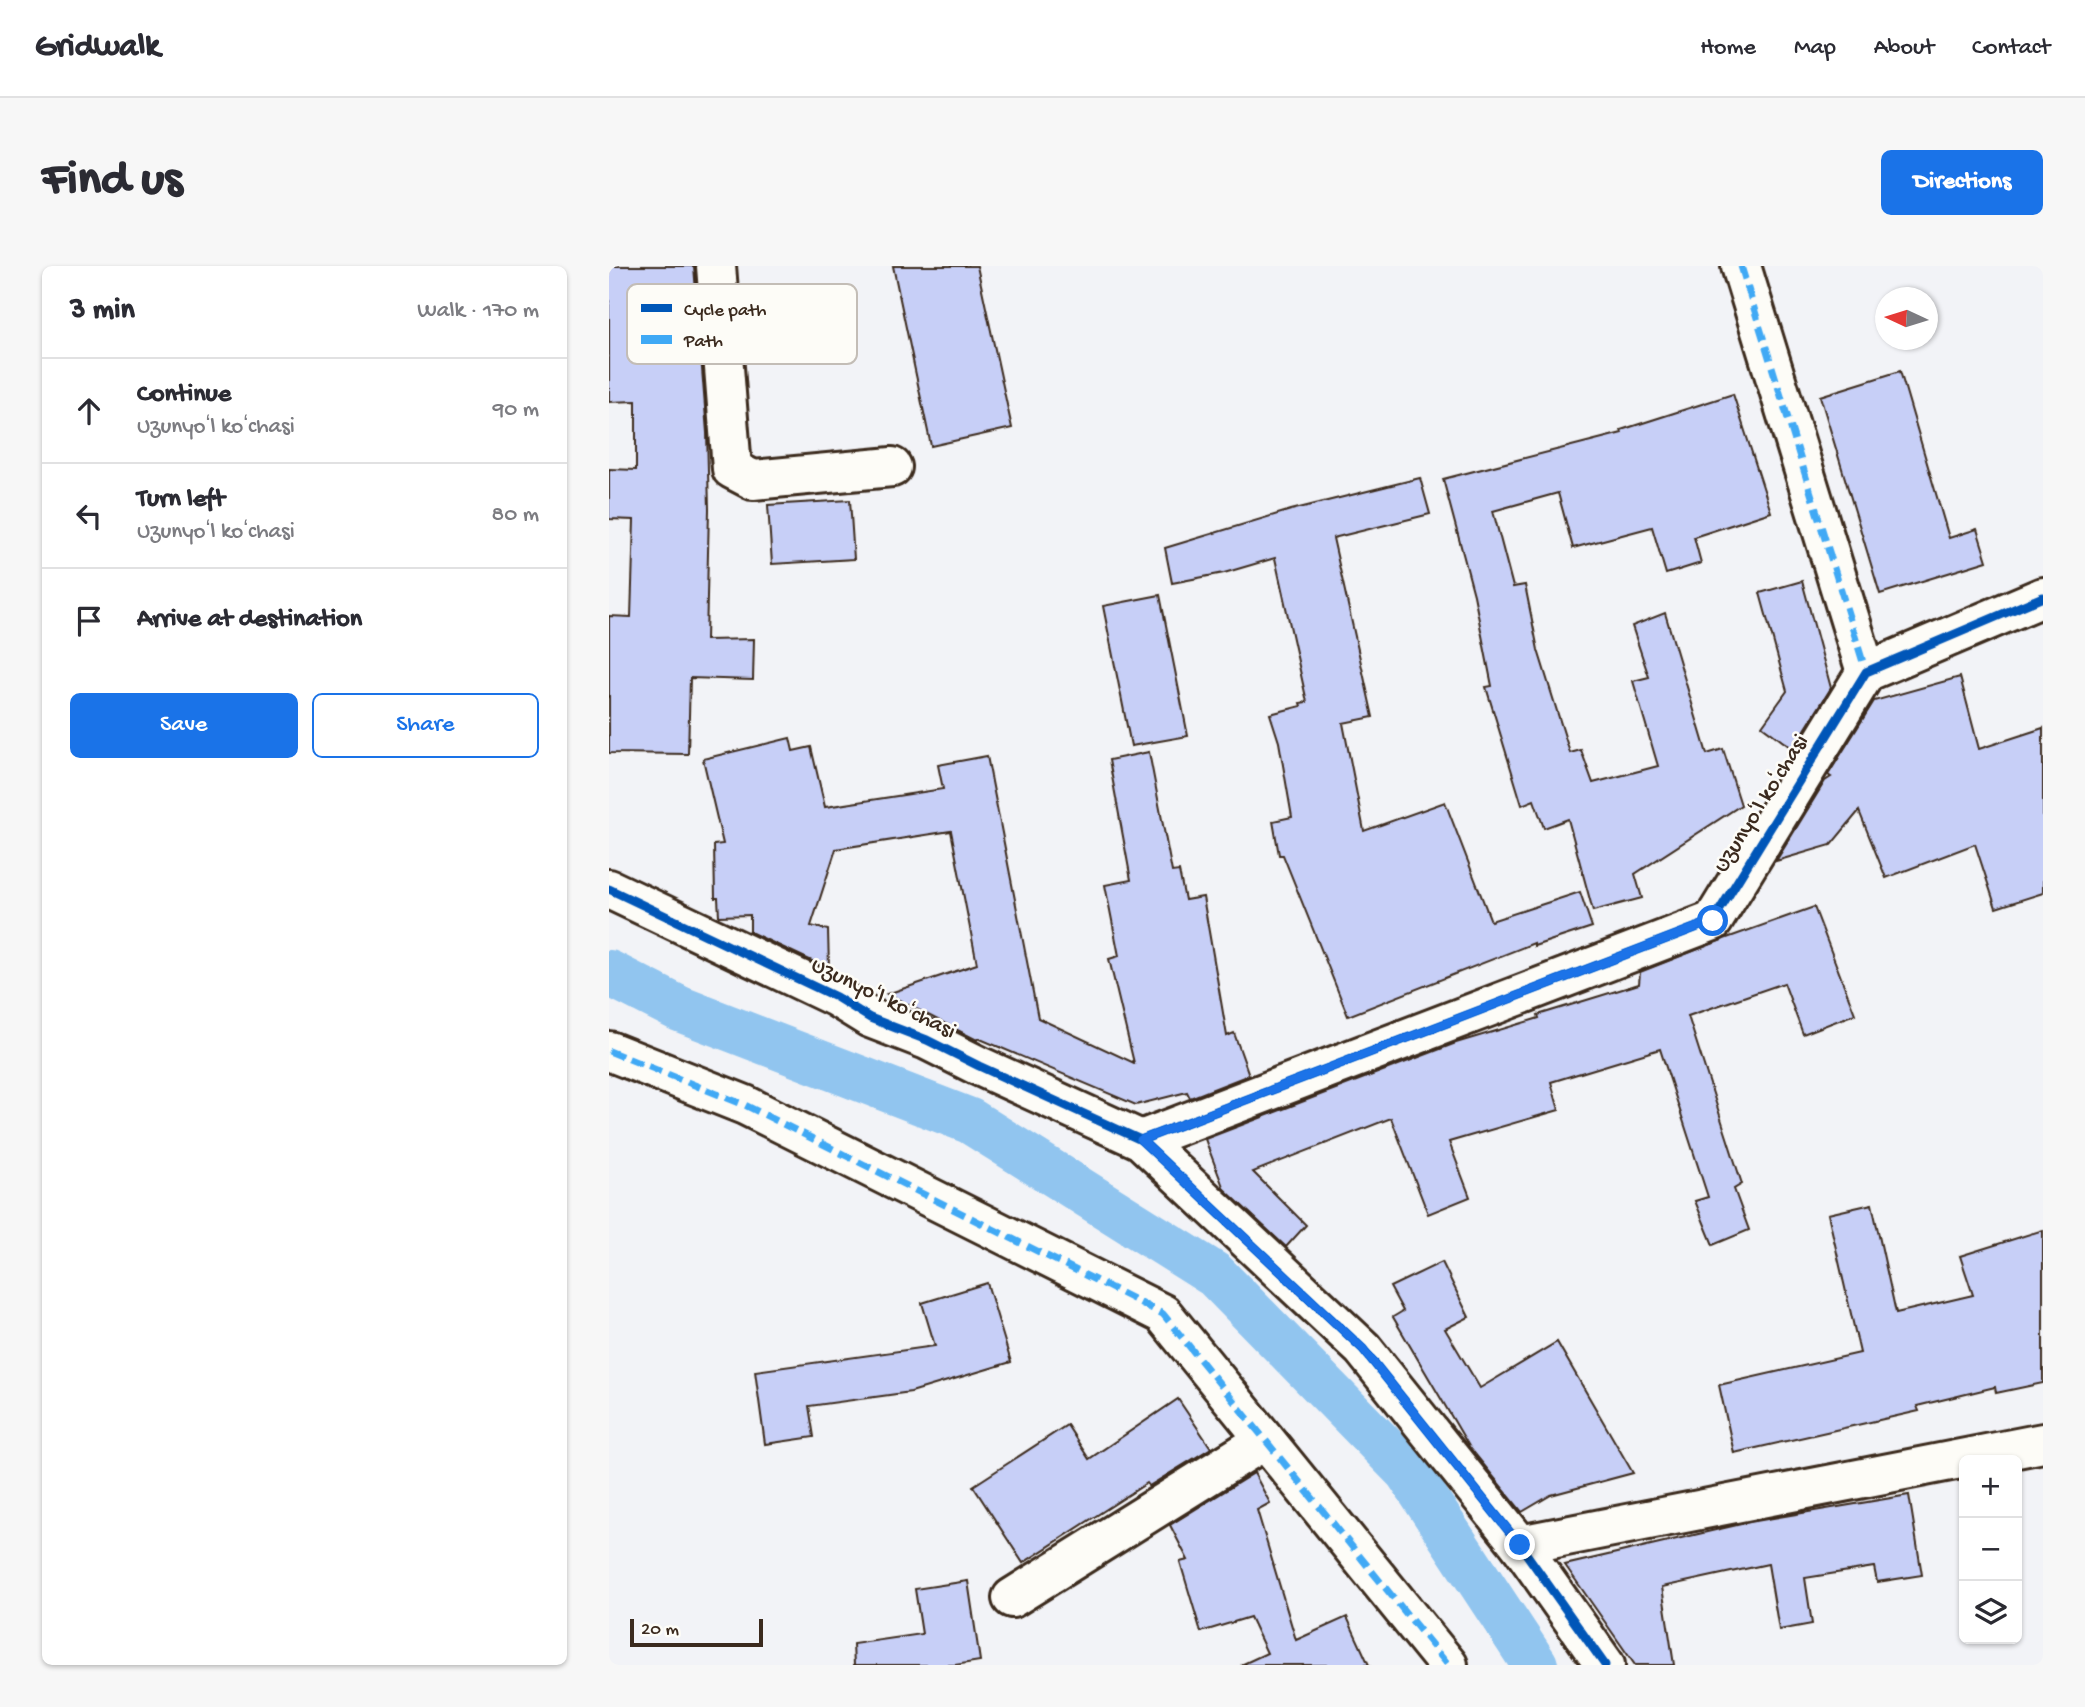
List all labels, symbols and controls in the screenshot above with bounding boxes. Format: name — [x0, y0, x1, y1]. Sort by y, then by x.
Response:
text: Gridwalk — [35, 29, 160, 67]
text: Home — [1700, 34, 1756, 63]
text: Map — [1794, 34, 1836, 63]
text: About — [1874, 34, 1934, 63]
text: Contact — [1972, 34, 2050, 63]
button: Directions — [1881, 150, 2043, 215]
text: Find us — [42, 153, 182, 211]
legend — [627, 284, 857, 364]
north arrow — [1875, 287, 1938, 350]
text: 3 min — [70, 294, 135, 329]
text: Walk · 170 m — [417, 298, 539, 325]
text: Cycle path — [684, 300, 766, 323]
text: Path — [683, 331, 723, 354]
text: Continue — [137, 380, 231, 411]
icon: ahead — [70, 392, 108, 430]
text: 90 m — [493, 397, 539, 424]
text: Uzunyoʻl koʻchasi — [137, 414, 295, 441]
text: Turn left — [137, 485, 225, 516]
icon: left — [70, 497, 108, 535]
text: 80 m — [492, 502, 539, 529]
text: Uzunyoʻl koʻchasi — [137, 519, 295, 546]
icon: arrive — [70, 602, 108, 640]
text: Arrive at destination — [137, 605, 362, 636]
button: Save — [70, 693, 298, 758]
button: Share — [312, 693, 539, 758]
street label: Uzunyoʻl koʻchasi — [1709, 730, 1815, 878]
route start — [1697, 905, 1728, 936]
street label: Uzunyoʻl koʻchasi — [806, 952, 960, 1046]
map controls — [1959, 1455, 2022, 1644]
button: + — [1959, 1455, 2022, 1518]
button: − — [1959, 1518, 2022, 1581]
route end — [1504, 1529, 1535, 1560]
button: layers — [1959, 1581, 2022, 1644]
scale bar — [630, 1616, 763, 1648]
text: 20 m — [641, 1619, 679, 1642]

